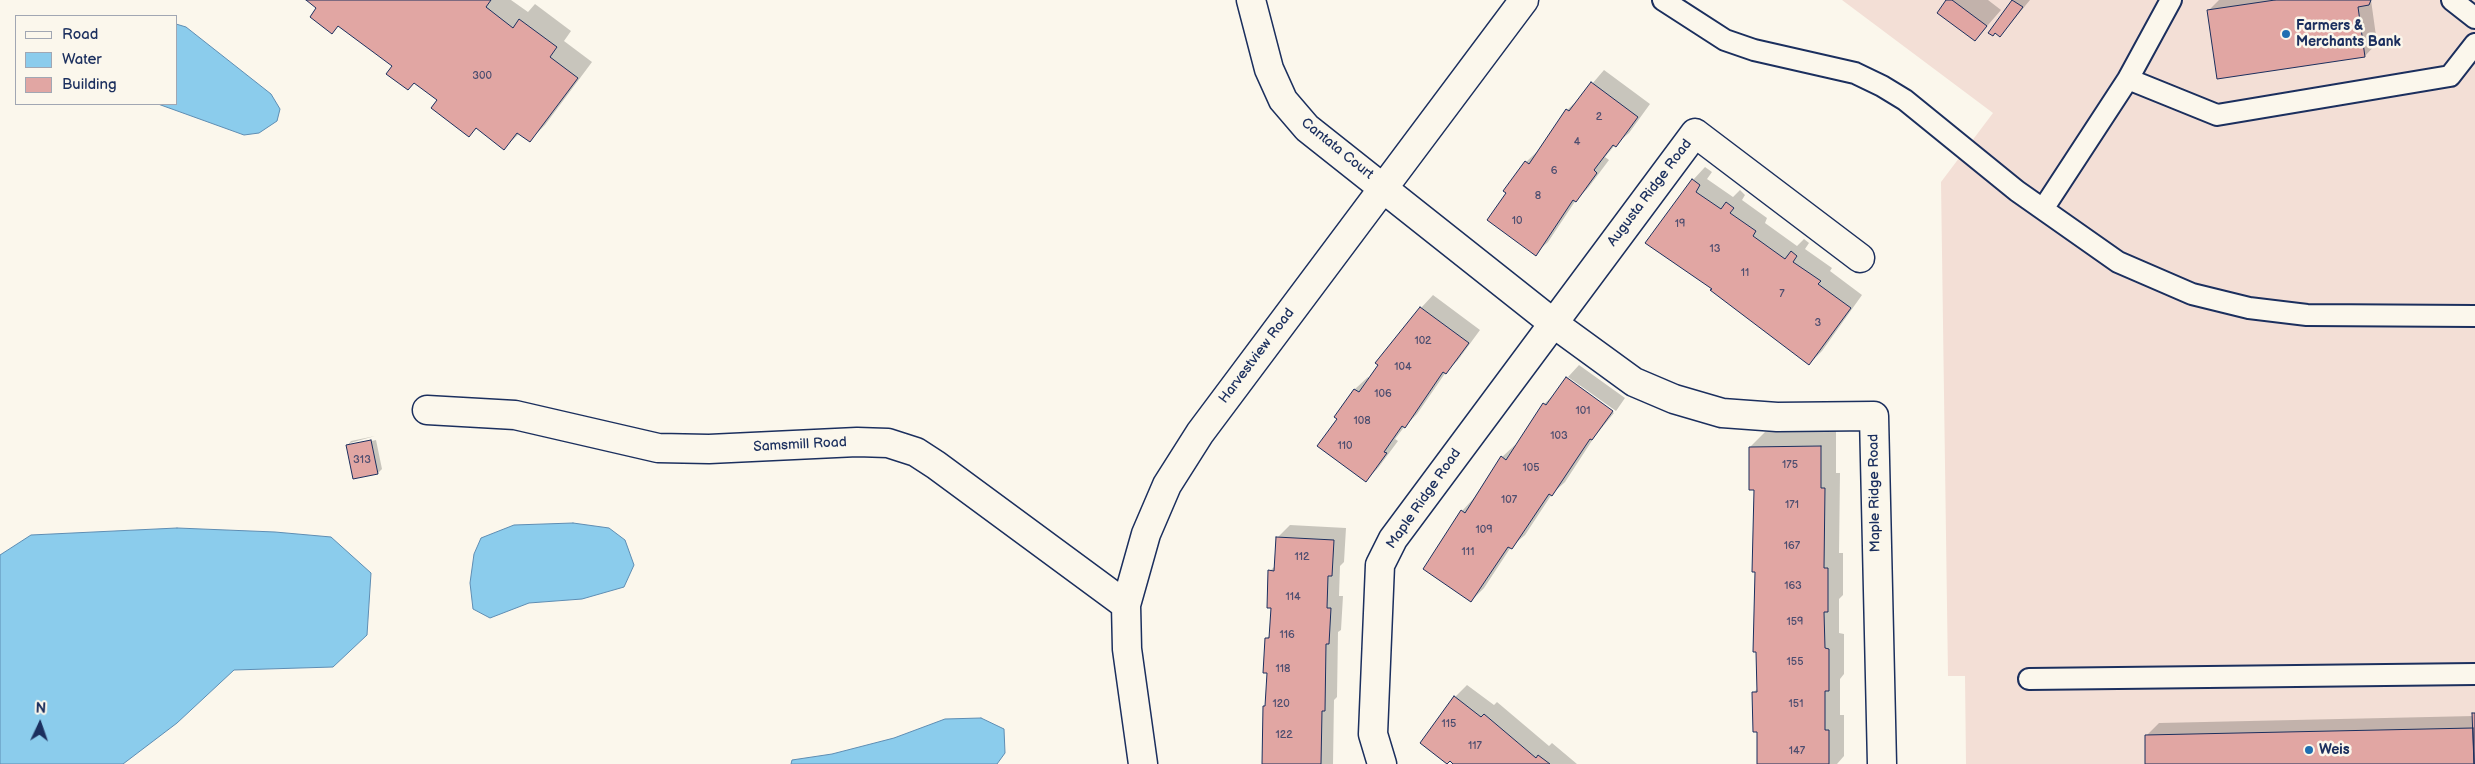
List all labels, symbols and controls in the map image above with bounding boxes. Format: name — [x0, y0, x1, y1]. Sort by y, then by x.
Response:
legend — [15, 15, 178, 105]
place label: Farmers & Merchants Bank — [2296, 18, 2401, 50]
text: Road — [62, 25, 98, 44]
marker: Farmers & Merchants Bank — [2280, 28, 2292, 40]
text: Water — [62, 50, 102, 69]
house number: 300 — [472, 69, 492, 83]
text: Building — [62, 75, 117, 94]
house number: 2 — [1596, 110, 1602, 124]
street label: Cantata Court — [1297, 115, 1377, 183]
house number: 4 — [1574, 135, 1580, 149]
street label: Augusta Ridge Road — [1604, 136, 1696, 250]
house number: 6 — [1551, 164, 1557, 178]
house number: 8 — [1535, 189, 1541, 203]
house number: 10 — [1512, 214, 1522, 228]
house number: 19 — [1675, 217, 1685, 231]
house number: 13 — [1709, 242, 1721, 256]
house number: 11 — [1741, 266, 1749, 280]
house number: 7 — [1779, 287, 1785, 301]
street label: Harvestview Road — [1216, 305, 1298, 407]
house number: 3 — [1815, 316, 1821, 330]
house number: 102 — [1414, 334, 1432, 348]
house number: 104 — [1394, 360, 1412, 374]
house number: 106 — [1374, 387, 1392, 401]
house number: 101 — [1576, 404, 1590, 418]
house number: 108 — [1353, 414, 1371, 428]
house number: 103 — [1550, 429, 1568, 443]
street label: Samsmill Road — [753, 434, 847, 456]
street label: Maple Ridge Road — [1866, 434, 1884, 552]
house number: 110 — [1338, 439, 1352, 453]
street label: Maple Ridge Road — [1383, 446, 1465, 552]
house number: 313 — [353, 453, 371, 467]
house number: 175 — [1782, 458, 1798, 472]
house number: 105 — [1522, 461, 1540, 475]
house number: 107 — [1501, 493, 1517, 507]
house number: 171 — [1785, 498, 1799, 512]
house number: 109 — [1475, 523, 1493, 537]
house number: 167 — [1784, 539, 1800, 553]
house number: 111 — [1462, 545, 1474, 559]
house number: 112 — [1294, 550, 1310, 564]
house number: 163 — [1784, 579, 1802, 593]
house number: 114 — [1285, 590, 1301, 604]
house number: 159 — [1787, 615, 1803, 629]
house number: 116 — [1279, 628, 1295, 642]
house number: 155 — [1787, 655, 1803, 669]
house number: 118 — [1276, 662, 1290, 676]
house number: 120 — [1272, 697, 1290, 711]
house number: 151 — [1789, 697, 1803, 711]
north arrow — [15, 699, 65, 749]
text: N — [35, 700, 46, 717]
house number: 115 — [1442, 717, 1456, 731]
house number: 122 — [1275, 728, 1293, 742]
house number: 117 — [1468, 739, 1482, 753]
place label: Weis — [2319, 742, 2350, 758]
house number: 147 — [1789, 744, 1805, 758]
marker: Weis — [2303, 744, 2315, 756]

